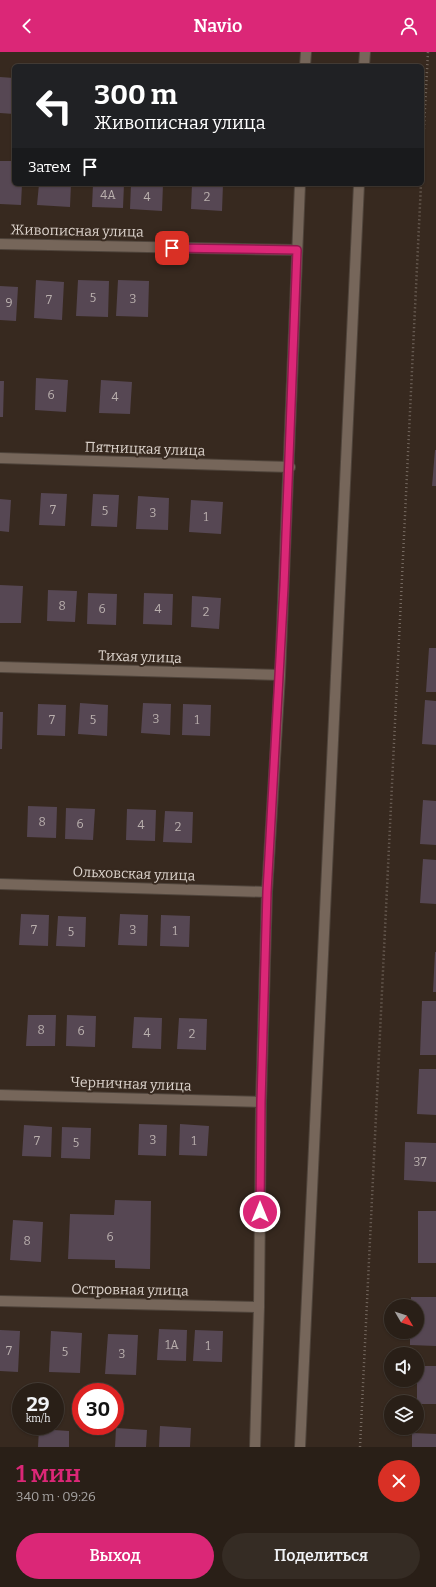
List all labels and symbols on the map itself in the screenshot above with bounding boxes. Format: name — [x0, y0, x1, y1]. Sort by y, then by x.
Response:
house number: 4А — [100, 188, 116, 202]
house number: 4 — [143, 190, 151, 204]
house number: 2 — [204, 190, 210, 204]
street label: Живописная улица — [10, 221, 144, 241]
pin — [155, 231, 189, 265]
house number: 5 — [90, 291, 96, 305]
house number: 3 — [130, 292, 137, 306]
house number: 7 — [46, 293, 52, 307]
house number: 9 — [5, 296, 13, 310]
house number: 6 — [47, 388, 55, 402]
house number: 4 — [111, 390, 119, 404]
street label: Пятницкая улица — [84, 438, 206, 460]
house number: 7 — [50, 503, 56, 517]
house number: 5 — [102, 504, 108, 518]
house number: 3 — [150, 506, 157, 520]
house number: 1 — [204, 510, 209, 524]
house number: 8 — [58, 599, 66, 613]
house number: 6 — [98, 602, 106, 616]
house number: 4 — [154, 602, 162, 616]
house number: 2 — [203, 605, 209, 619]
street label: Тихая улица — [98, 647, 183, 667]
house number: 3 — [153, 712, 160, 726]
house number: 7 — [49, 713, 55, 727]
house number: 5 — [90, 713, 96, 727]
house number: 1 — [195, 713, 200, 727]
house number: 8 — [38, 815, 46, 829]
house number: 6 — [76, 817, 84, 831]
house number: 4 — [137, 818, 145, 832]
house number: 2 — [175, 820, 181, 834]
street label: Ольховская улица — [72, 863, 196, 885]
house number: 7 — [31, 923, 37, 937]
house number: 3 — [130, 923, 137, 937]
house number: 1 — [173, 924, 178, 938]
house number: 5 — [68, 925, 74, 939]
house number: 8 — [37, 1023, 45, 1037]
house number: 6 — [77, 1024, 85, 1038]
house number: 4 — [143, 1026, 151, 1040]
house number: 2 — [189, 1027, 195, 1041]
street label: Черничная улица — [70, 1073, 192, 1095]
house number: 3 — [150, 1133, 157, 1147]
house number: 7 — [34, 1134, 40, 1148]
house number: 1 — [192, 1134, 197, 1148]
house number: 5 — [73, 1136, 79, 1150]
house number: 37 — [414, 1155, 426, 1169]
position arrow — [239, 1191, 281, 1233]
house number: 6 — [106, 1230, 114, 1244]
house number: 8 — [23, 1234, 31, 1248]
street label: Островная улица — [71, 1280, 189, 1300]
north arrow — [384, 1299, 424, 1339]
house number: 1А — [165, 1338, 179, 1352]
house number: 1 — [206, 1339, 211, 1353]
house number: 7 — [6, 1344, 12, 1358]
house number: 5 — [62, 1345, 68, 1359]
house number: 3 — [119, 1347, 126, 1361]
speed limit sign: 30 — [72, 1383, 124, 1435]

